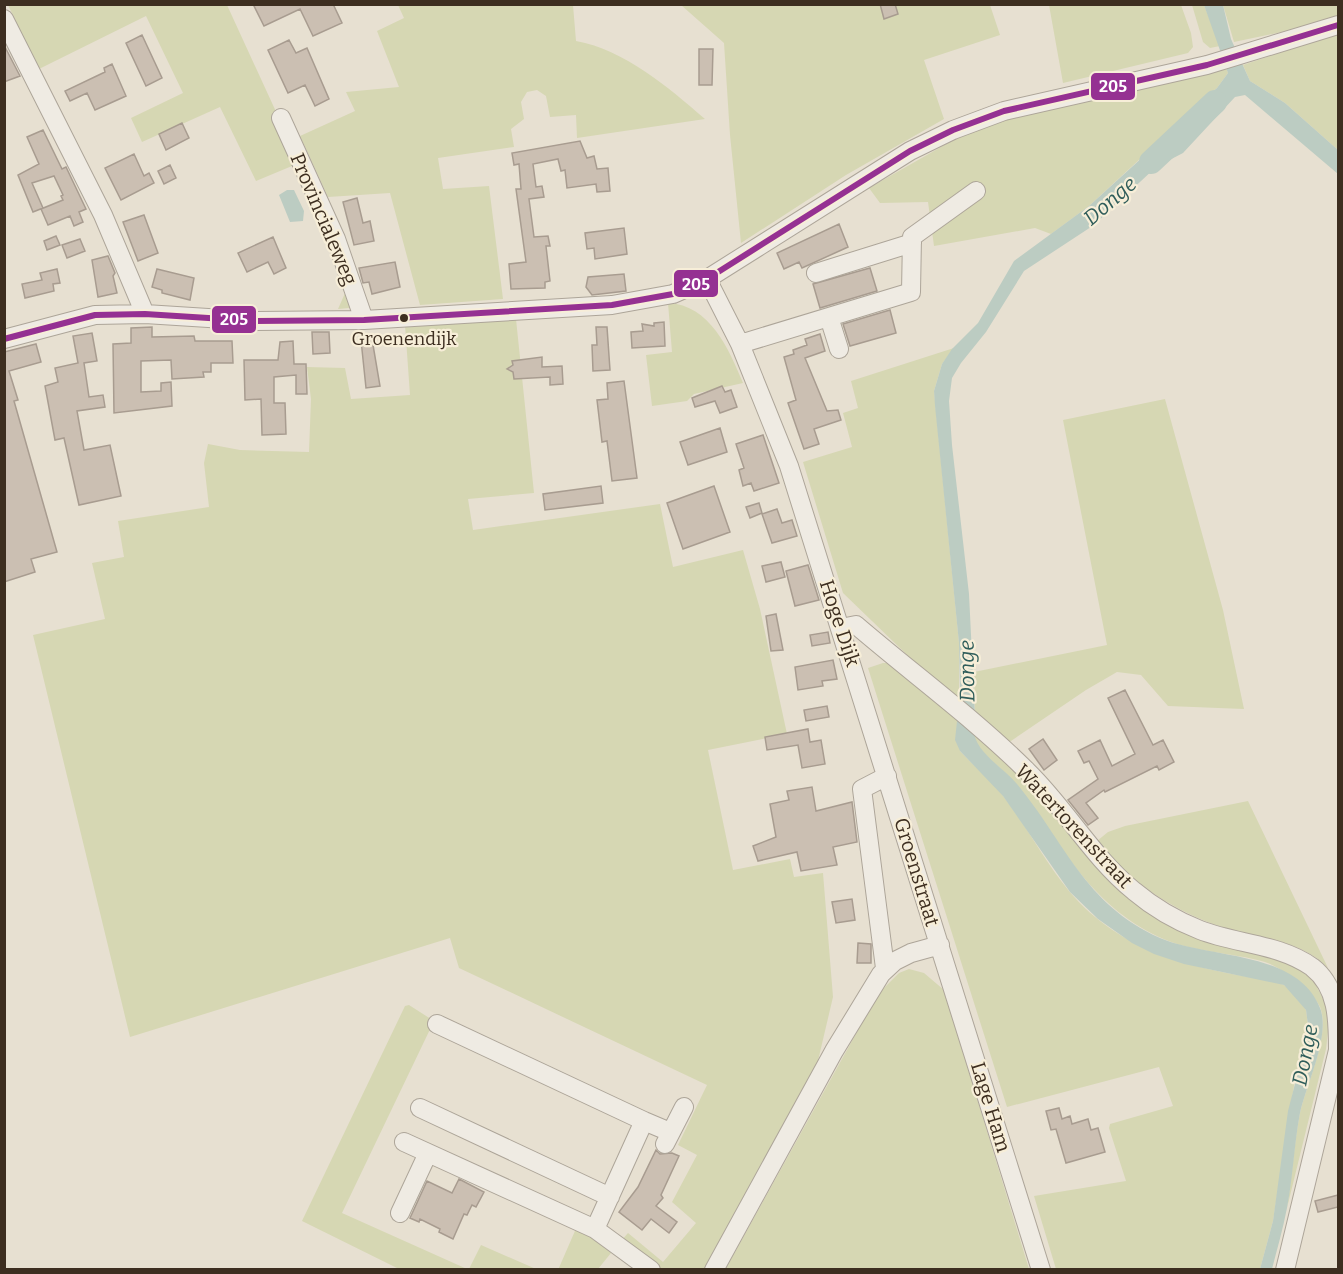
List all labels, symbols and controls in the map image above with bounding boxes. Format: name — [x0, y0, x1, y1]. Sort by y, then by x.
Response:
line badge: 205 — [1090, 72, 1136, 101]
text: 205 — [1099, 77, 1127, 96]
street label: Provincialeweg — [285, 149, 363, 289]
water label: Donge — [1078, 171, 1142, 231]
line badge: 205 — [673, 269, 719, 298]
text: 205 — [682, 275, 710, 294]
line badge: 205 — [211, 305, 257, 334]
text: 205 — [220, 310, 248, 329]
marker: Groenendijk — [398, 312, 410, 324]
place label: Groenendijk — [352, 328, 457, 350]
street label: Hoge Dijk — [814, 577, 865, 670]
water label: Donge — [953, 639, 981, 702]
street label: Watertorenstraat — [1010, 759, 1138, 893]
street label: Groenstraat — [889, 815, 945, 929]
water label: Donge — [1286, 1022, 1324, 1088]
street label: Lage Ham — [966, 1059, 1016, 1155]

